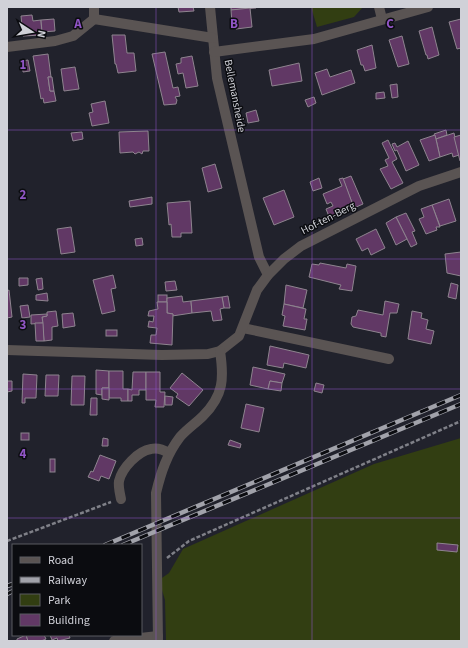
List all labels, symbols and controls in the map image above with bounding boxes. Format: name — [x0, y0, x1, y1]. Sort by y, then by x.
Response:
north arrow — [12, 12, 52, 52]
text: A — [73, 15, 82, 33]
text: B — [230, 15, 238, 33]
text: C — [386, 15, 394, 33]
text: N — [33, 29, 49, 39]
text: 1 — [20, 56, 27, 74]
street label: Bellemansheide — [221, 58, 250, 134]
text: 2 — [20, 186, 27, 204]
street label: Hof-ten-Berg — [298, 198, 358, 238]
text: 3 — [20, 316, 27, 334]
text: 4 — [20, 445, 27, 463]
legend — [12, 544, 142, 636]
text: Road — [48, 552, 74, 569]
text: Railway — [48, 572, 87, 589]
text: Park — [48, 592, 70, 609]
text: Building — [48, 612, 90, 629]

